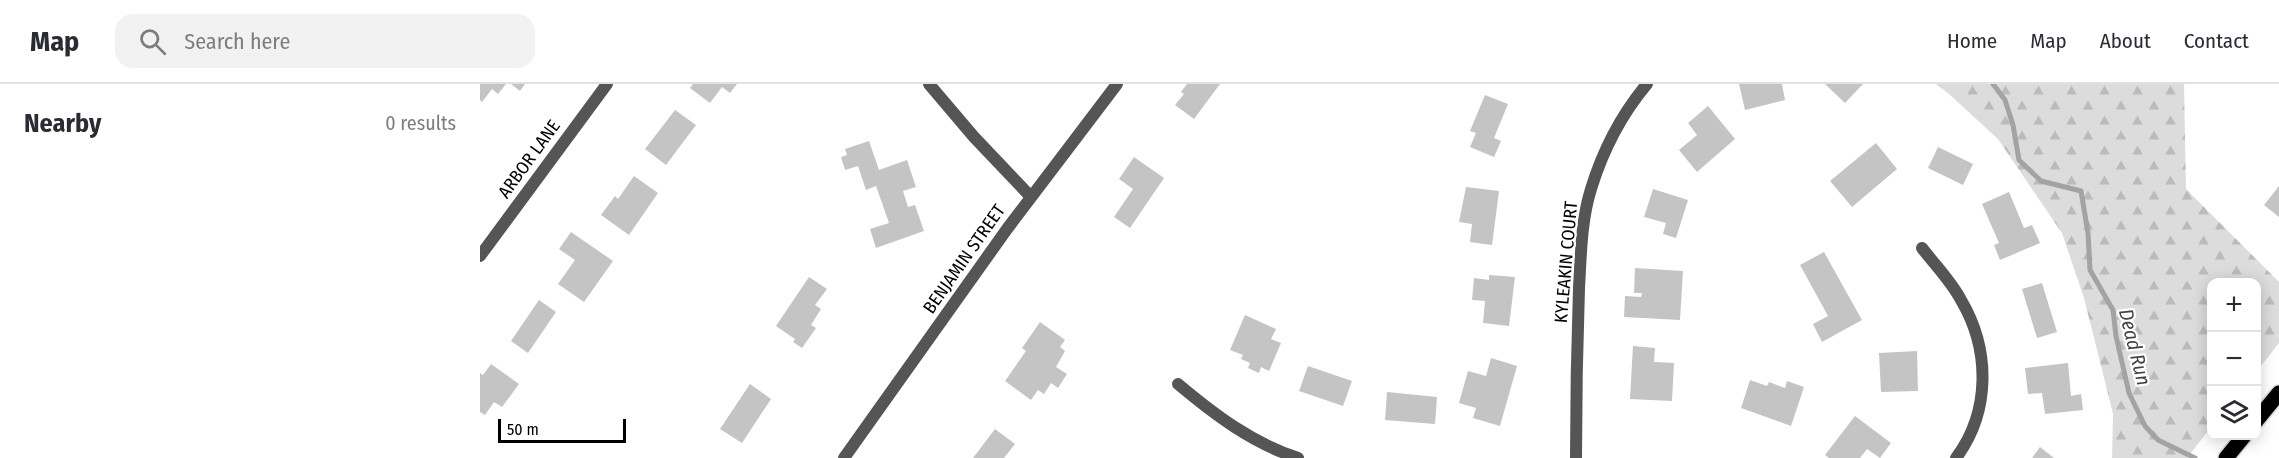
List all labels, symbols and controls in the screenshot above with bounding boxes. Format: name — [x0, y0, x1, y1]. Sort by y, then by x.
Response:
search box — [115, 14, 535, 68]
text: Map — [30, 25, 79, 58]
icon: search — [136, 25, 169, 58]
text: Search here — [184, 28, 290, 55]
text: Home — [1947, 28, 1997, 54]
text: Map — [2030, 28, 2067, 54]
text: About — [2100, 28, 2151, 54]
text: Contact — [2184, 28, 2249, 54]
text: Nearby — [24, 108, 101, 139]
text: 0 results — [385, 111, 456, 135]
street label: ARBOR LANE — [493, 116, 565, 202]
street label: BENJAMIN STREET — [918, 200, 1010, 318]
street label: KYLEAKIN COURT — [1550, 200, 1582, 324]
map controls — [2207, 278, 2261, 440]
button: + — [2207, 278, 2261, 332]
water label: Dead Run — [2114, 306, 2156, 388]
button: − — [2207, 332, 2261, 386]
button: layers — [2207, 386, 2261, 440]
scale bar — [498, 416, 626, 444]
text: 50 m — [507, 420, 539, 439]

